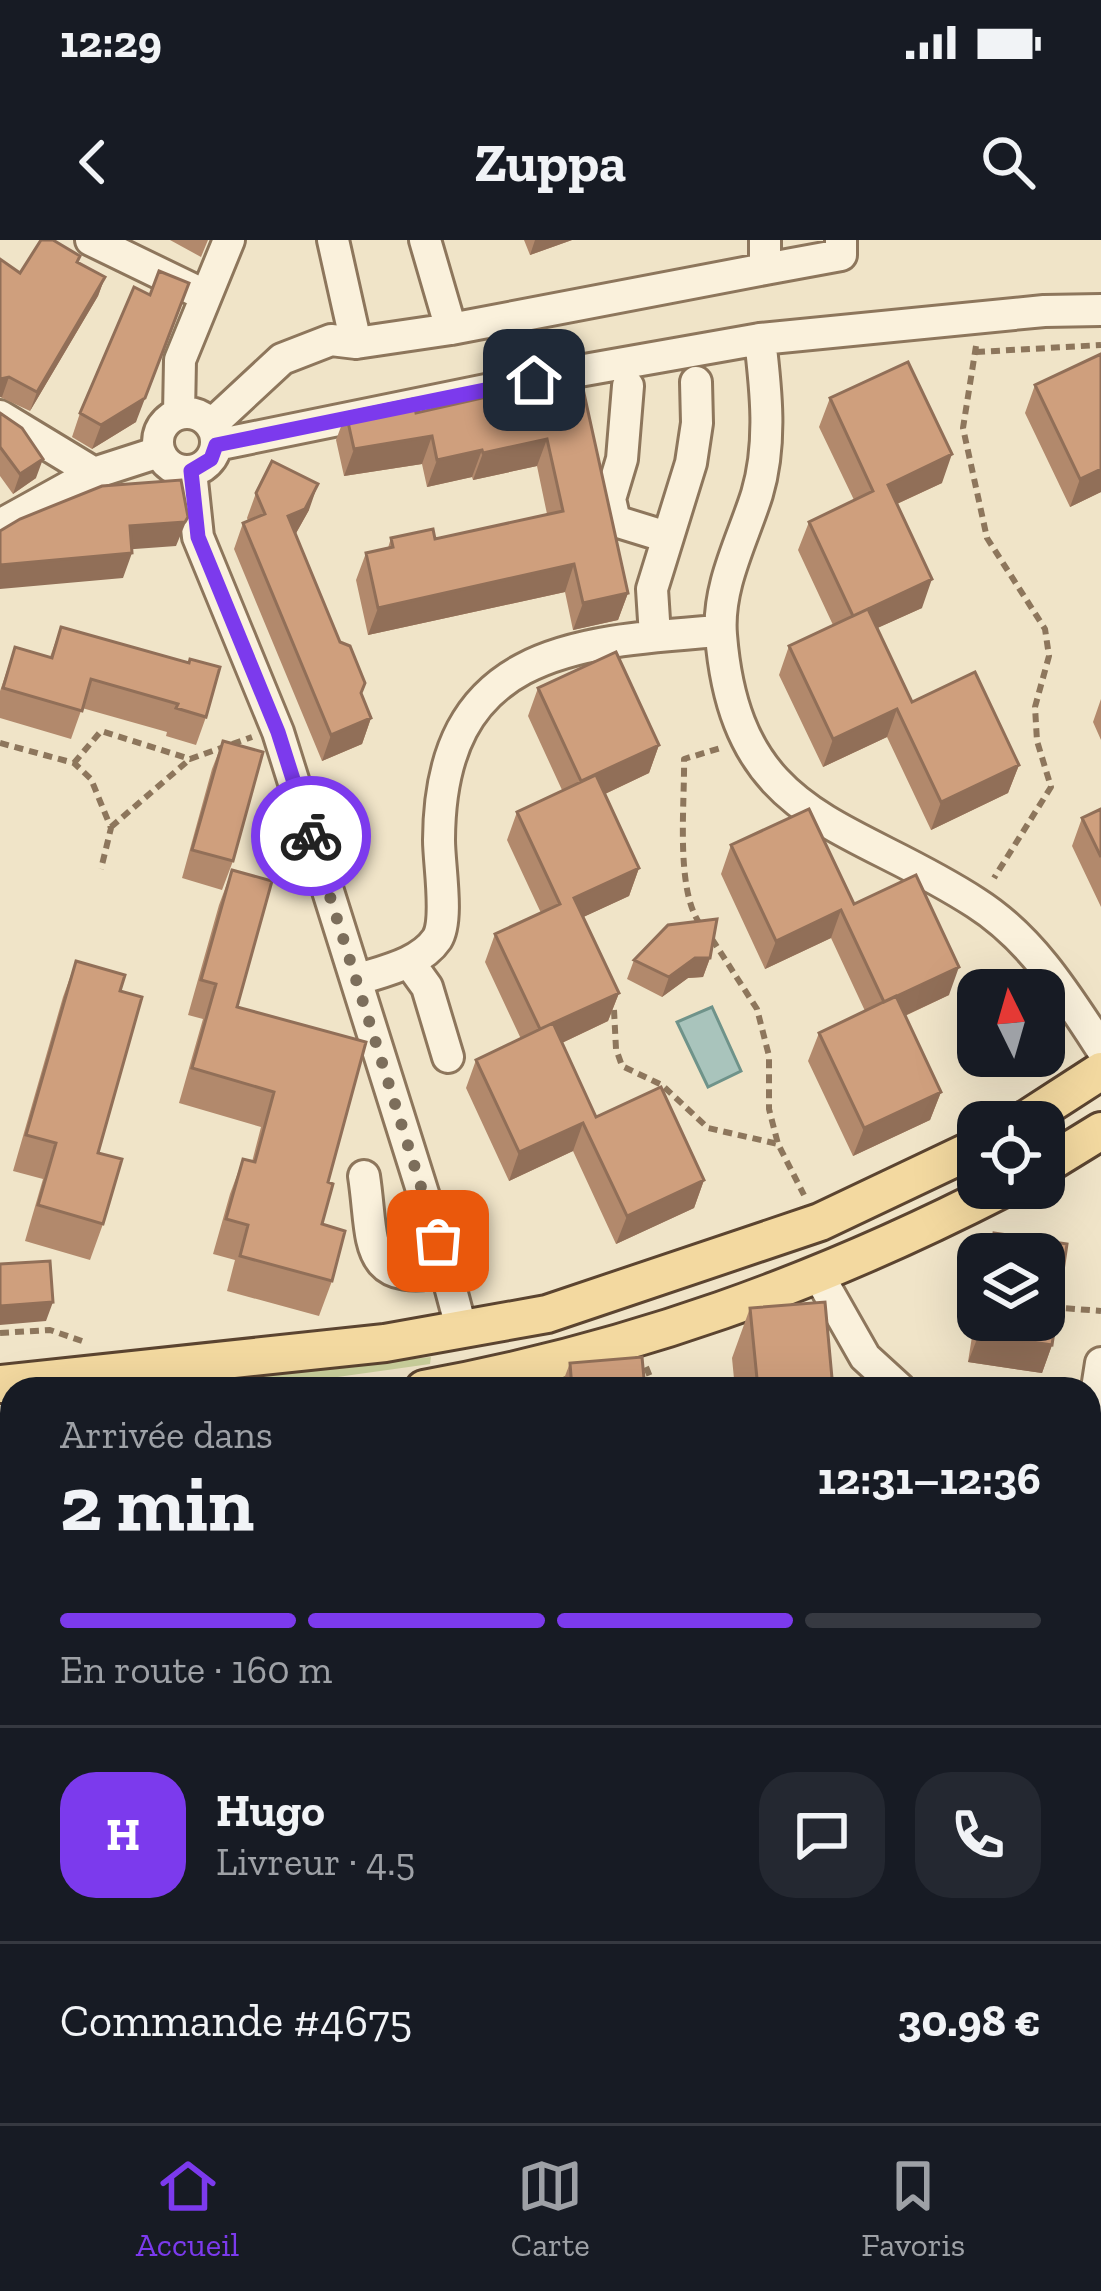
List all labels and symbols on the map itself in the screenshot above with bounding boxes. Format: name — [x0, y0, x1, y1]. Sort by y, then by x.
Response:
pin — [483, 329, 585, 431]
courier — [251, 776, 371, 896]
north arrow — [957, 969, 1065, 1077]
pin — [387, 1190, 489, 1292]

